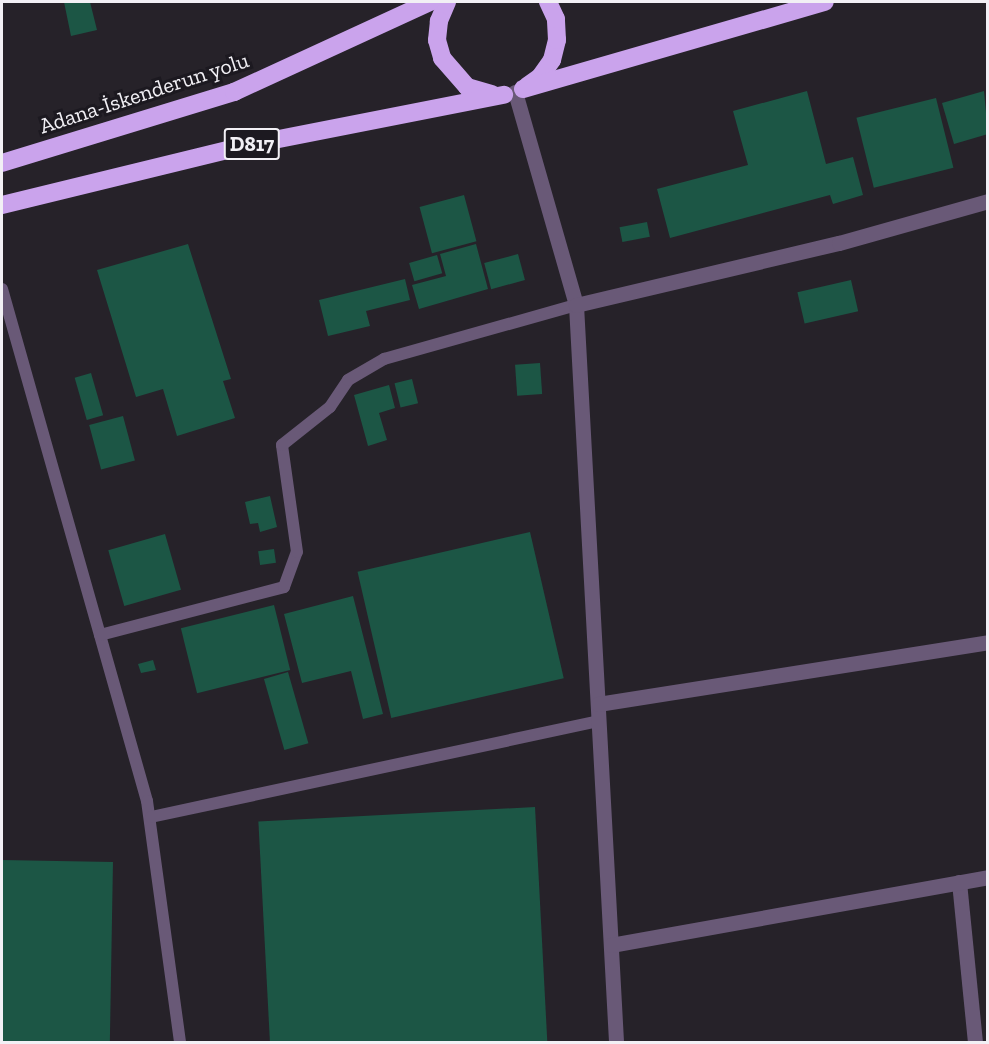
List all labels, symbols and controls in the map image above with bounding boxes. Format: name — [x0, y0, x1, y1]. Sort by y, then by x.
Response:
street label: Adana-İskenderun yolu — [36, 47, 252, 139]
road number: D817 — [224, 126, 280, 162]

